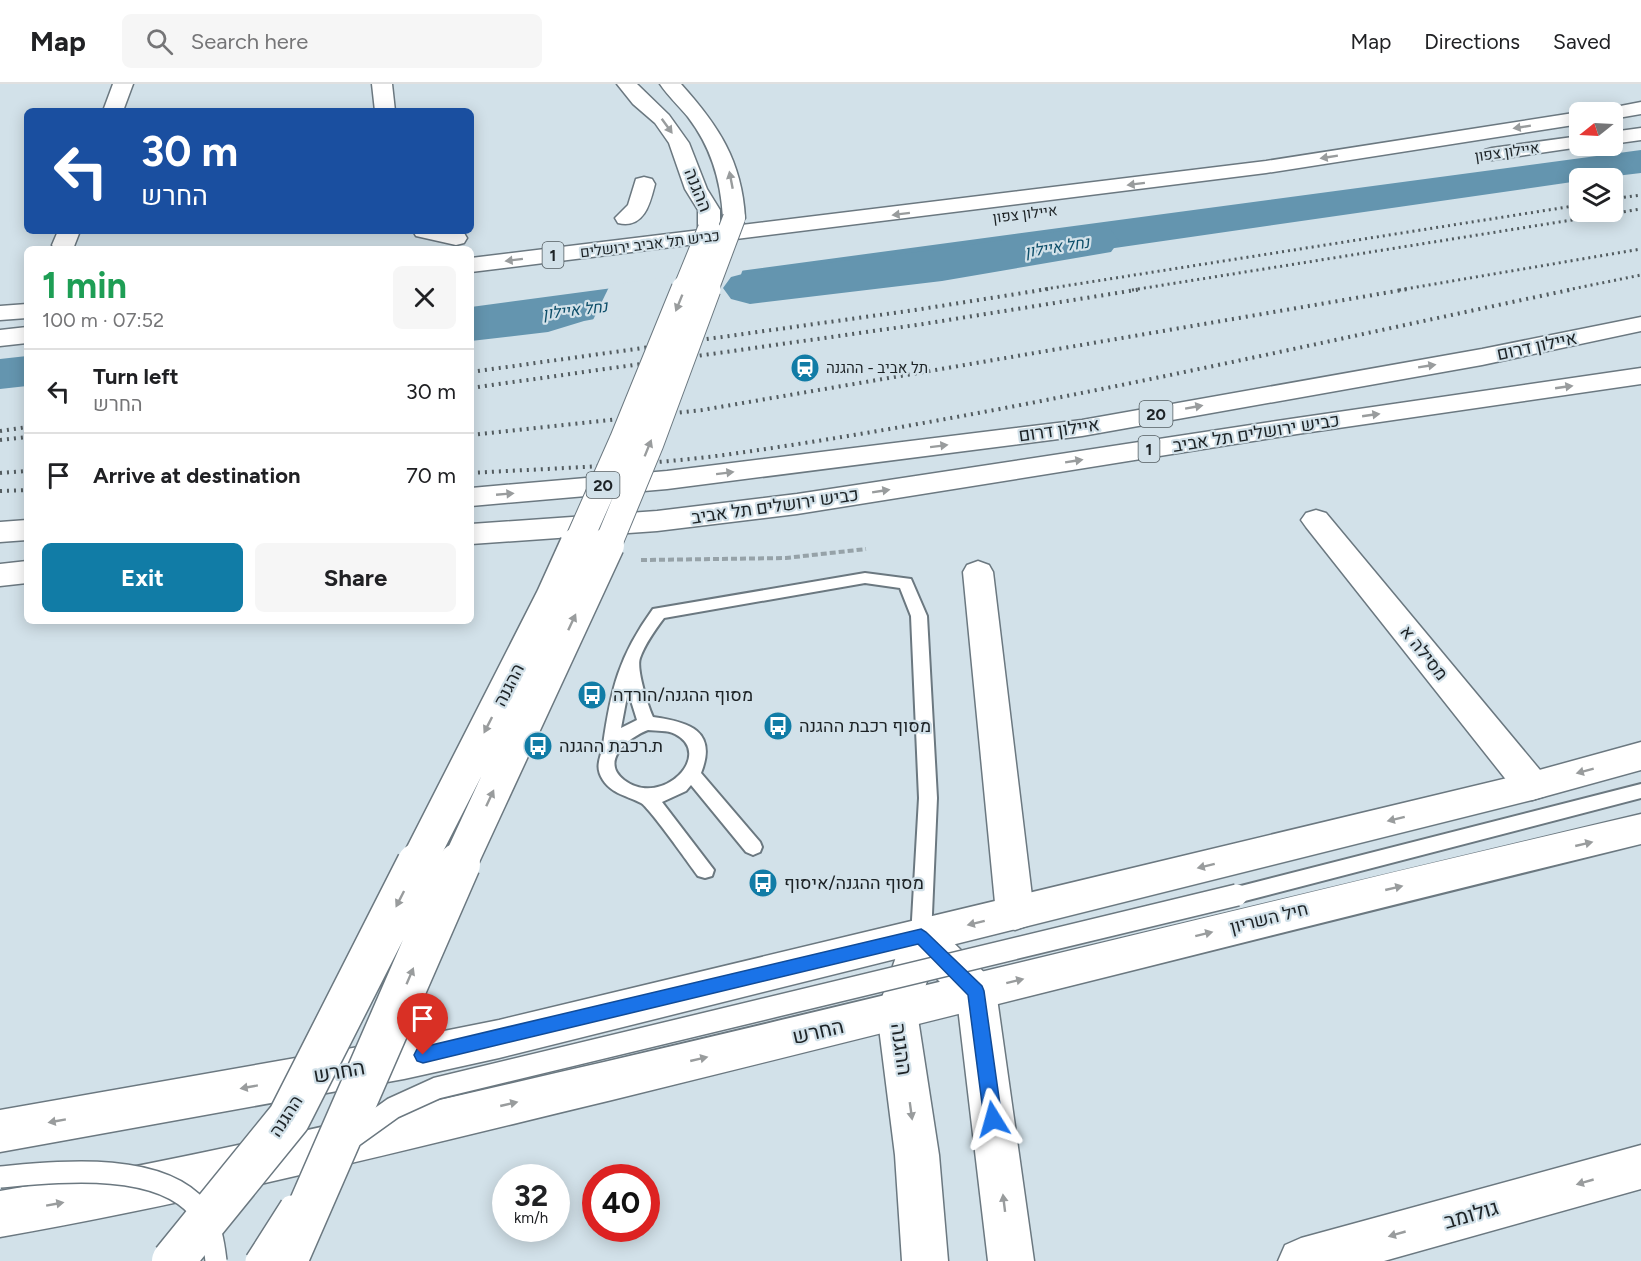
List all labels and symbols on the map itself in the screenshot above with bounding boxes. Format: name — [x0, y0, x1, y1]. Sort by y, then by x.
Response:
north arrow — [1569, 102, 1623, 156]
one-way arrow — [661, 119, 673, 134]
one-way arrow — [1512, 123, 1531, 132]
street label: איילון צפון — [1473, 139, 1541, 165]
one-way arrow — [1320, 153, 1339, 162]
street label: ההגנה — [679, 165, 717, 215]
one-way arrow — [726, 170, 735, 189]
one-way arrow — [1126, 179, 1145, 189]
street label: איילון צפון — [992, 201, 1058, 227]
one-way arrow — [891, 209, 910, 219]
street label: כביש תל אביב ירושלים — [579, 227, 721, 261]
water label: נחל איילון — [1023, 232, 1092, 261]
road number: 1 — [542, 242, 564, 268]
one-way arrow — [504, 255, 523, 265]
one-way arrow — [674, 294, 684, 312]
water label: נחל איילון — [542, 296, 610, 323]
street label: איילון דרום — [1495, 327, 1579, 365]
station icon: תל אביב - ההגנה — [789, 352, 821, 384]
place label: תל אביב - ההגנה — [826, 359, 928, 377]
one-way arrow — [1418, 362, 1437, 371]
one-way arrow — [1554, 383, 1573, 392]
road number: 20 — [1140, 401, 1172, 427]
one-way arrow — [1185, 403, 1204, 412]
street label: כביש ירושלים תל אביב — [1171, 409, 1341, 457]
one-way arrow — [1361, 410, 1380, 419]
street label: איילון דרום — [1017, 413, 1101, 447]
road number: 1 — [1138, 436, 1160, 462]
one-way arrow — [643, 439, 653, 457]
one-way arrow — [930, 442, 949, 451]
one-way arrow — [1065, 457, 1084, 466]
one-way arrow — [715, 468, 734, 477]
road number: 20 — [586, 472, 620, 498]
street label: כביש ירושלים תל אביב — [690, 483, 860, 529]
one-way arrow — [872, 487, 891, 496]
one-way arrow — [496, 489, 515, 499]
one-way arrow — [568, 613, 577, 630]
street label: מסילה א — [1395, 621, 1453, 685]
street label: ההגנה — [489, 660, 529, 710]
bus stop icon: מסוף ההגנה/הורדה — [576, 679, 608, 711]
place label: מסוף ההגנה/הורדה — [613, 684, 753, 706]
bus stop icon: מסוף רכבת ההגנה — [762, 710, 794, 742]
place label: מסוף רכבת ההגנה — [799, 715, 931, 737]
one-way arrow — [484, 717, 493, 734]
bus stop icon: ת.רכבת ההגנה — [522, 730, 554, 762]
place label: ת.רכבת ההגנה — [559, 735, 663, 757]
one-way arrow — [1575, 767, 1594, 777]
one-way arrow — [485, 789, 495, 807]
one-way arrow — [1386, 815, 1405, 825]
one-way arrow — [1574, 839, 1593, 848]
one-way arrow — [1197, 862, 1215, 872]
bus stop icon: מסוף ההגנה/איסוף — [747, 867, 779, 899]
place label: מסוף ההגנה/איסוף — [784, 872, 924, 894]
one-way arrow — [1384, 883, 1403, 892]
one-way arrow — [395, 891, 405, 908]
street label: חיל השריון — [1228, 898, 1310, 938]
one-way arrow — [967, 918, 985, 928]
one-way arrow — [1195, 929, 1213, 939]
one-way arrow — [405, 967, 415, 985]
one-way arrow — [1006, 976, 1024, 986]
pin — [397, 993, 448, 1055]
street label: החרש — [790, 1013, 846, 1049]
street label: ההגנה — [886, 1021, 918, 1077]
street label: החרש — [311, 1054, 367, 1088]
one-way arrow — [690, 1054, 708, 1064]
one-way arrow — [239, 1083, 258, 1092]
position arrow — [961, 1087, 1025, 1151]
street label: ההגנה — [264, 1091, 308, 1141]
one-way arrow — [500, 1099, 519, 1108]
one-way arrow — [907, 1102, 916, 1121]
one-way arrow — [47, 1117, 66, 1126]
speed limit sign: 40 — [582, 1164, 660, 1242]
one-way arrow — [1576, 1178, 1594, 1187]
one-way arrow — [999, 1193, 1009, 1212]
street label: גולומב — [1441, 1194, 1501, 1234]
one-way arrow — [46, 1199, 65, 1208]
one-way arrow — [1388, 1230, 1406, 1240]

